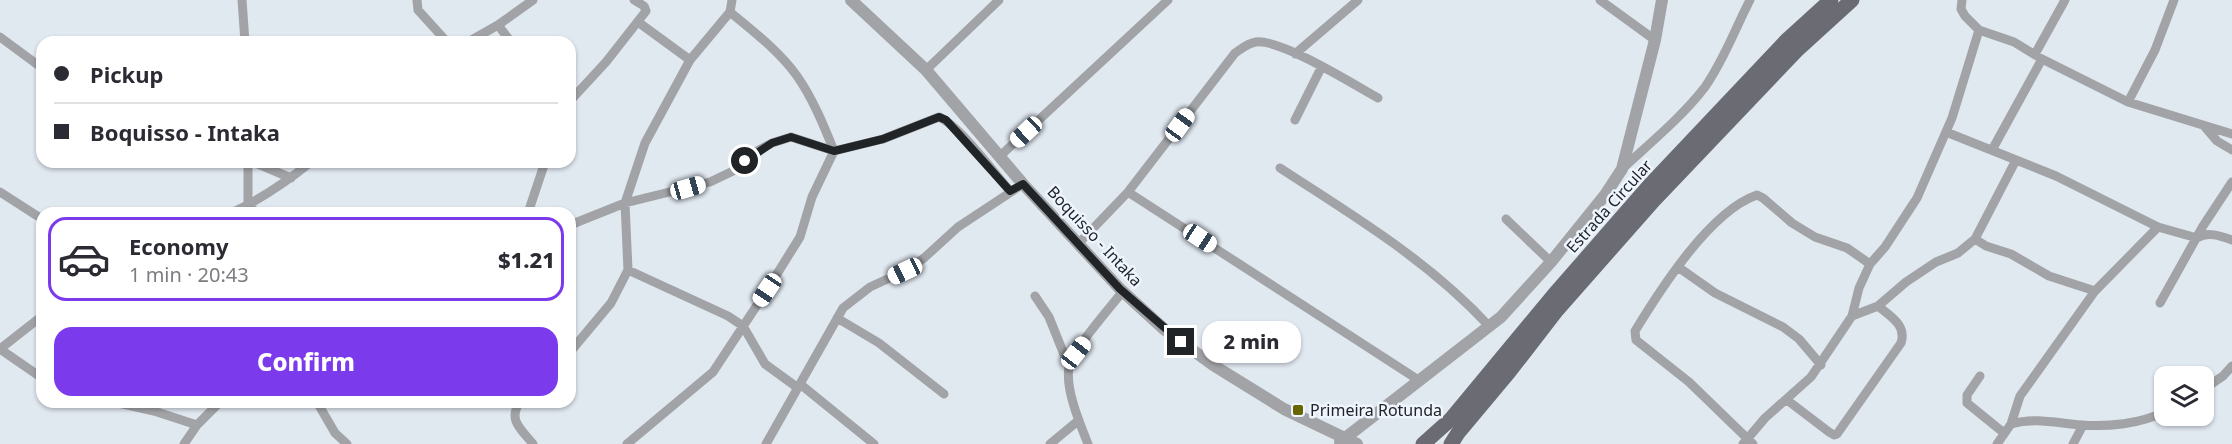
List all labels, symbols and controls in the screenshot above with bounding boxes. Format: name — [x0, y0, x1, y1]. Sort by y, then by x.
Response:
text: Pickup — [90, 59, 163, 89]
car — [1162, 105, 1198, 145]
car — [1007, 113, 1045, 151]
text: Boquisso - Intaka — [90, 117, 280, 147]
route start — [731, 147, 758, 174]
street label: Estrada Circular — [1561, 154, 1657, 257]
car — [668, 174, 708, 202]
street label: Boquisso - Intaka — [1043, 181, 1147, 291]
car — [1180, 221, 1220, 255]
text: Economy — [129, 231, 228, 261]
icon: car — [57, 232, 111, 286]
text: $1.21 — [498, 244, 555, 274]
car — [885, 255, 925, 287]
text: 1 min · 20:43 — [129, 261, 249, 288]
car — [749, 270, 785, 310]
callout: 2 min — [1202, 321, 1301, 363]
button: Confirm — [54, 327, 558, 396]
route end — [1167, 328, 1194, 355]
text: 2 min — [1224, 328, 1279, 355]
car — [1058, 333, 1094, 373]
map controls — [2154, 366, 2214, 426]
button: layers — [2154, 366, 2214, 426]
place label: Primeira Rotunda — [1310, 399, 1442, 421]
marker: Primeira Rotunda — [1291, 403, 1305, 417]

